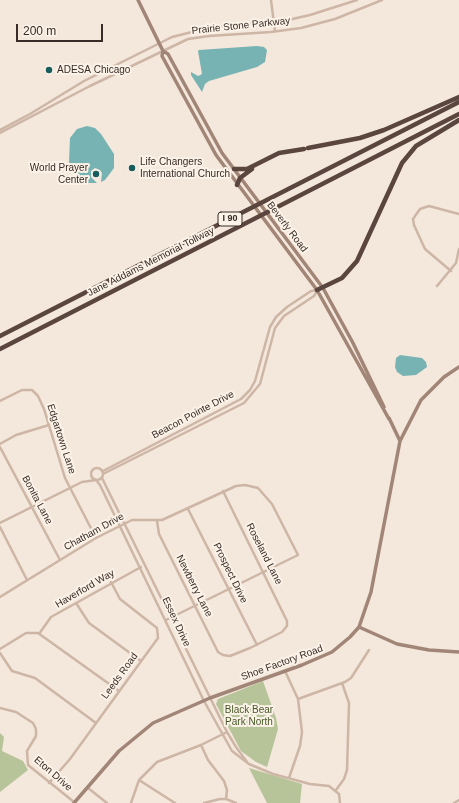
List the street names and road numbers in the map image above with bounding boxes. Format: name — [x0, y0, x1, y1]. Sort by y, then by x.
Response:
street label: Prairie Stone Parkway — [191, 15, 291, 37]
street label: Beverly Road — [264, 199, 310, 255]
road number: I 90 — [218, 212, 242, 226]
street label: Jane Addams Memorial Tollway — [86, 225, 216, 299]
street label: Beacon Pointe Drive — [150, 388, 236, 442]
street label: Edgartown Lane — [44, 403, 78, 475]
street label: Bonita Lane — [19, 474, 55, 526]
street label: Chatham Drive — [62, 511, 126, 553]
street label: Roseland Lane — [243, 521, 285, 587]
street label: Prospect Drive — [210, 541, 250, 605]
street label: Newberry Lane — [173, 553, 215, 619]
street label: Haverford Way — [53, 567, 117, 611]
street label: Essex Drive — [159, 595, 193, 649]
street label: Shoe Factory Road — [239, 643, 325, 683]
street label: Leeds Road — [99, 651, 141, 701]
street label: Eton Drive — [31, 754, 75, 794]

